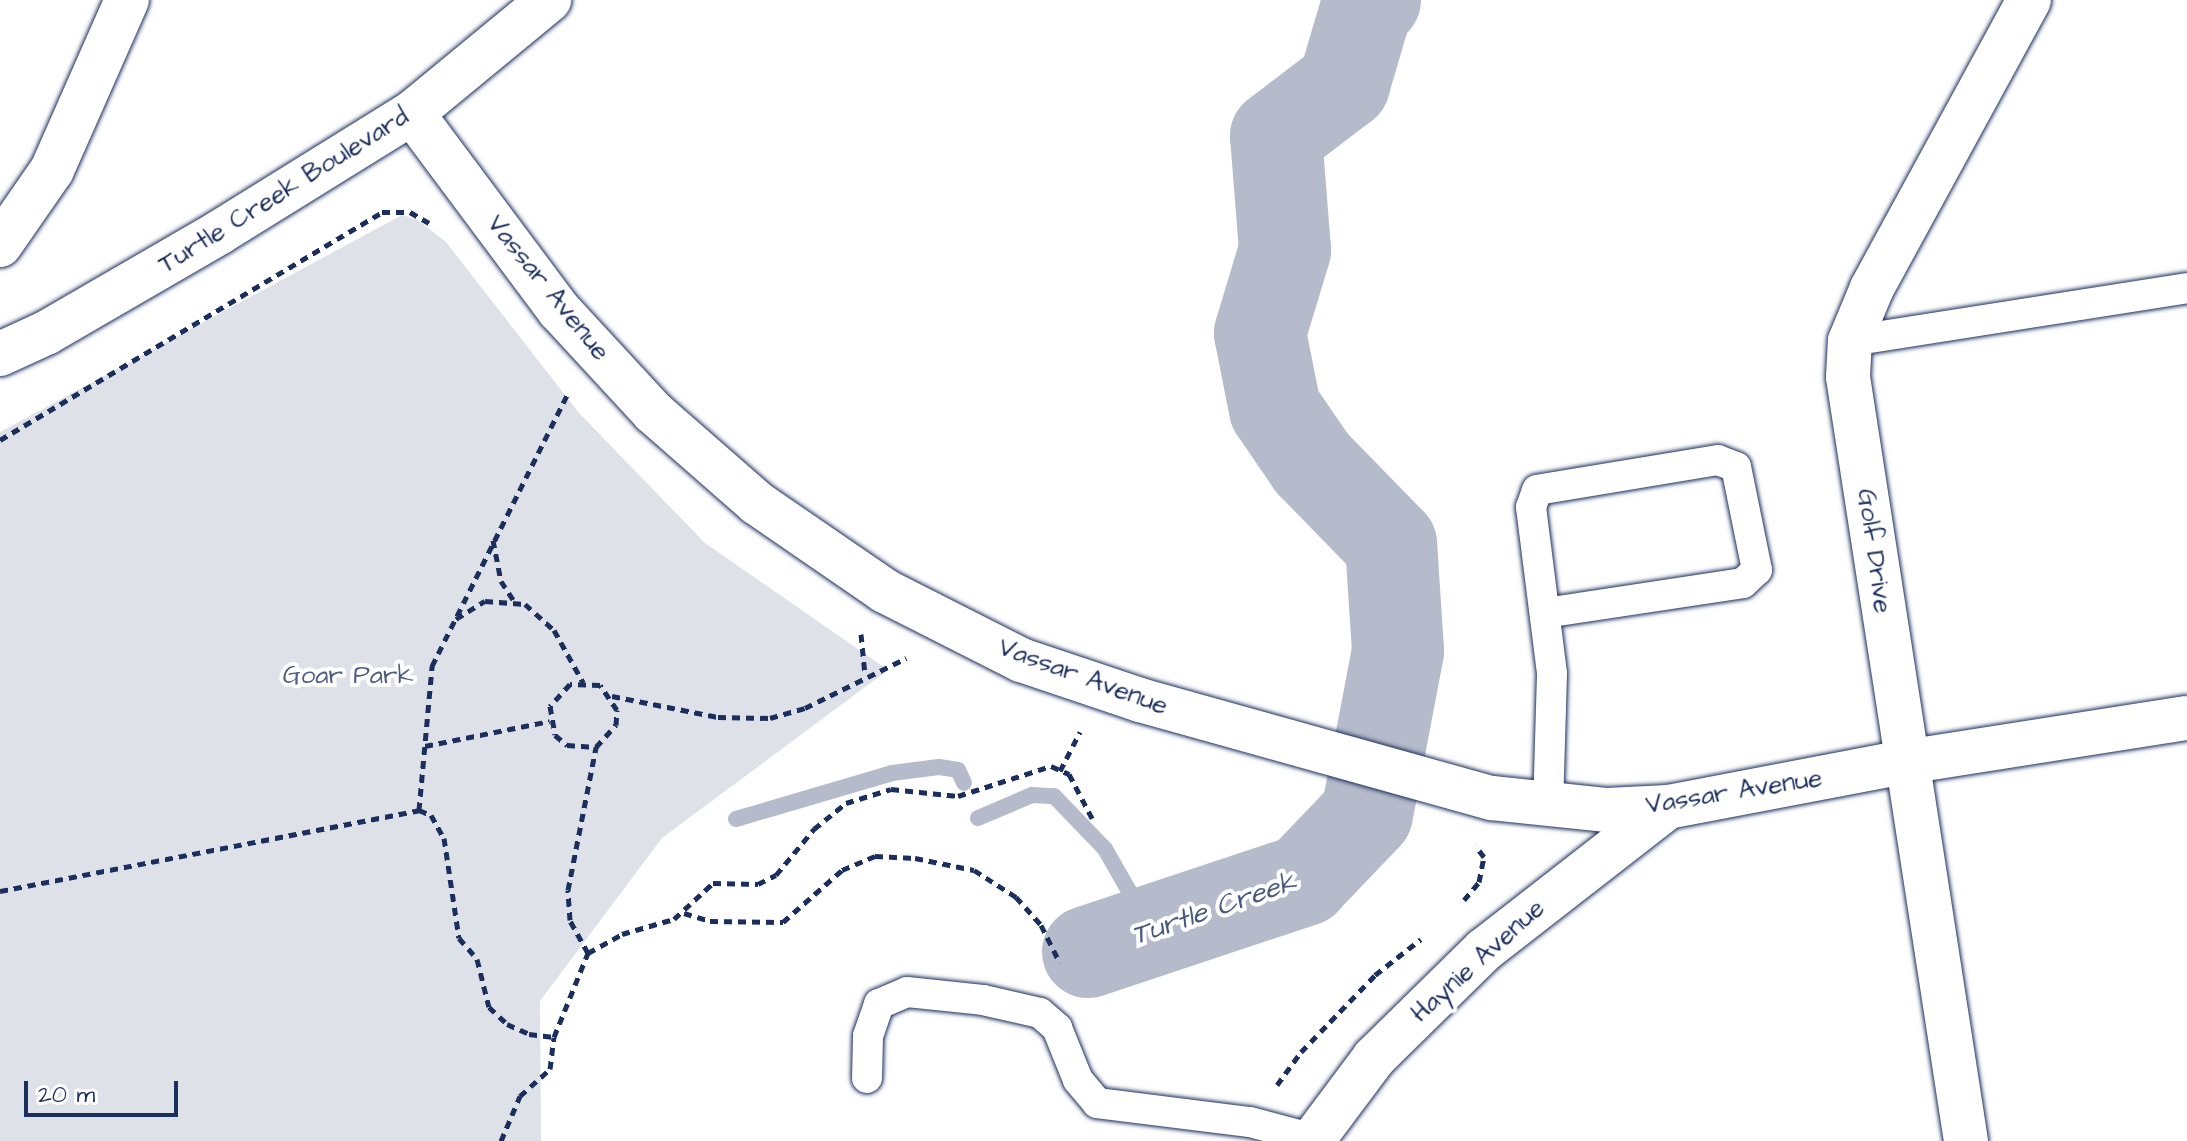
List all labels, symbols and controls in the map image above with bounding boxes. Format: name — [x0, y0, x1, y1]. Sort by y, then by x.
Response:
street label: Turtle Creek Boulevard — [153, 101, 415, 281]
street label: Vassar Avenue — [480, 209, 616, 367]
street label: Golf Drive — [1850, 487, 1898, 615]
street label: Vassar Avenue — [994, 632, 1172, 722]
park label: Goar Park — [283, 660, 413, 692]
street label: Vassar Avenue — [1644, 763, 1824, 821]
water label: Turtle Creek — [1127, 865, 1301, 953]
street label: Haynie Avenue — [1405, 893, 1551, 1029]
scale bar — [28, 1065, 182, 1115]
text: 20 m — [38, 1078, 95, 1112]

